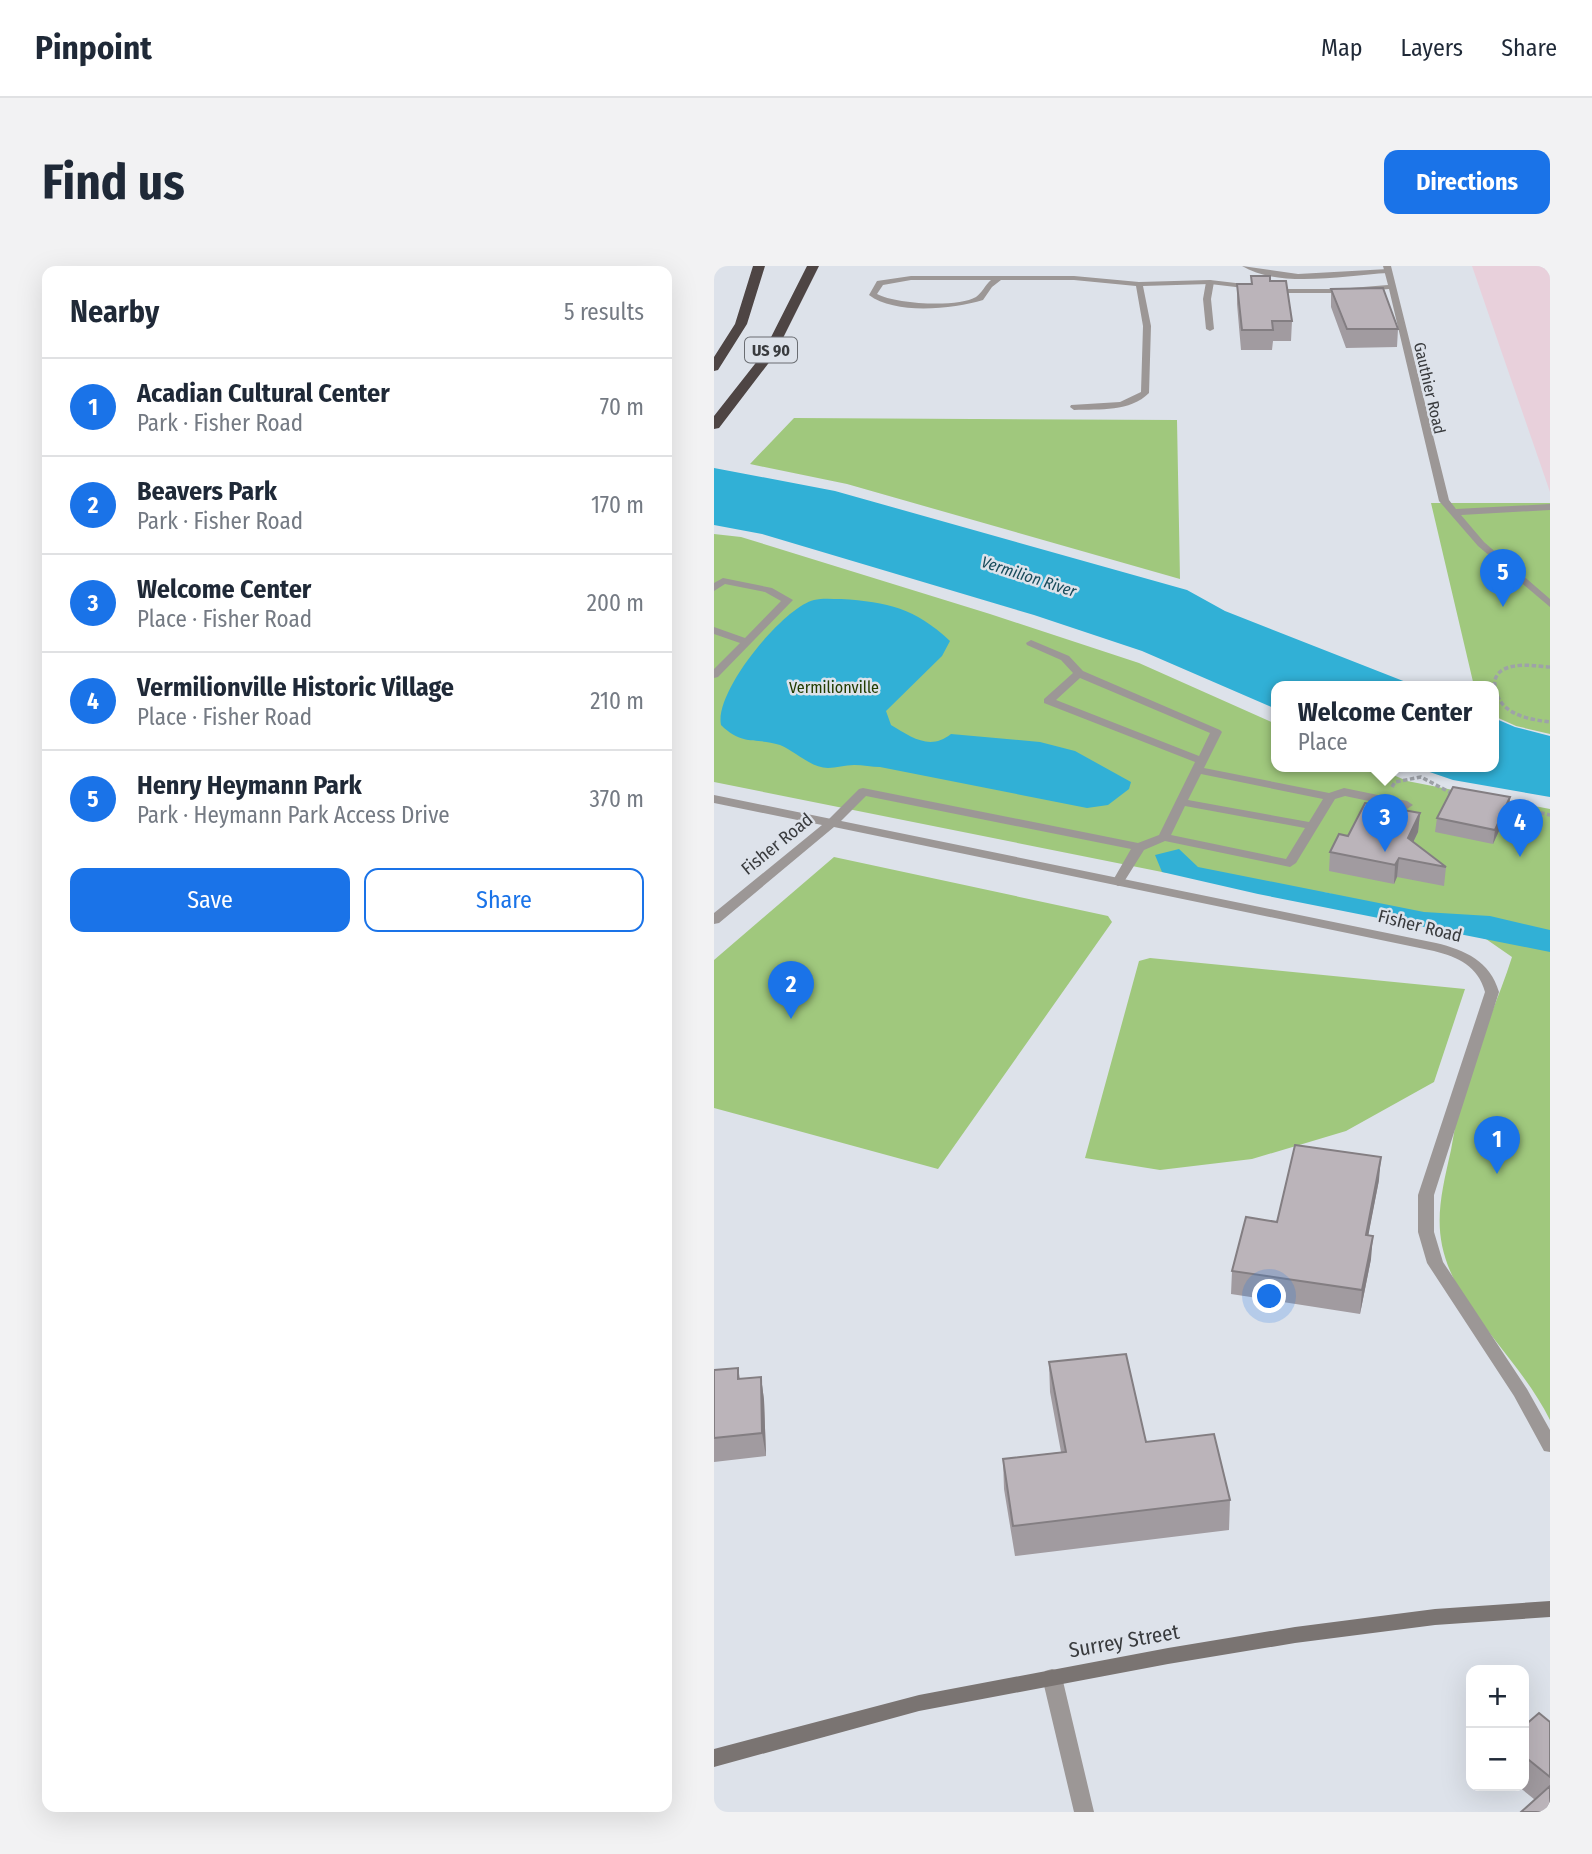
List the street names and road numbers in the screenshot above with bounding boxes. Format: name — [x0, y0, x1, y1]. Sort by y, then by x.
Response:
road number: US 90 — [745, 338, 797, 362]
street label: Gauthier Road — [1410, 340, 1449, 436]
street label: Fisher Road — [737, 808, 817, 880]
street label: Fisher Road — [1376, 905, 1464, 947]
street label: Surrey Street — [1067, 1618, 1181, 1664]

